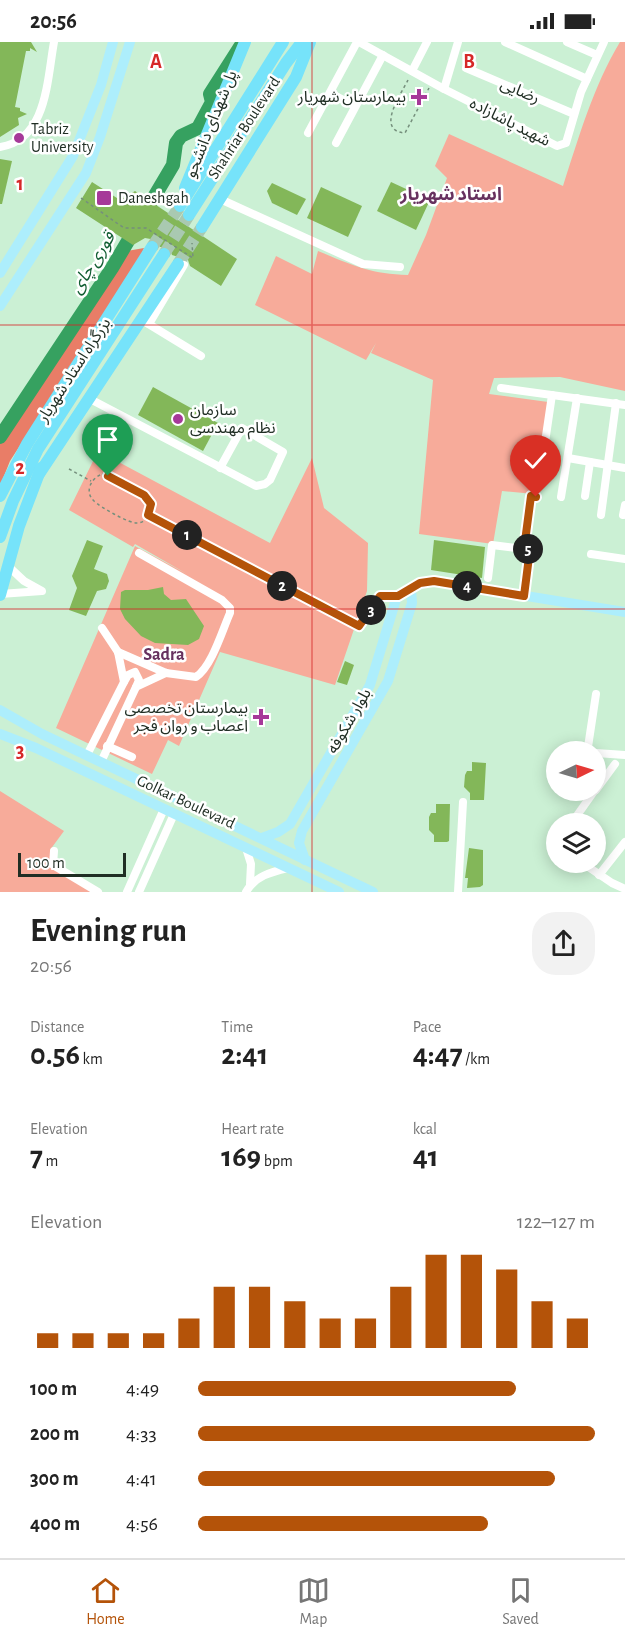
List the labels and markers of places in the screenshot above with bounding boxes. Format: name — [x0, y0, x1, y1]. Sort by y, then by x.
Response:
marker: بیمارستان شهریار — [410, 88, 428, 106]
place label: بیمارستان شهریار — [297, 89, 406, 106]
place label: Tabriz University — [31, 121, 94, 156]
marker: Tabriz University — [12, 131, 26, 145]
marker: Daneshgah — [95, 189, 113, 207]
place label: Daneshgah — [118, 190, 189, 206]
place label: سازمان نظام مهندسی — [190, 402, 276, 440]
marker: سازمان نظام مهندسی — [171, 412, 185, 426]
pin — [82, 414, 133, 476]
pin — [510, 435, 561, 497]
pin: 1 — [172, 520, 202, 550]
pin: 5 — [513, 534, 543, 564]
pin: 2 — [267, 571, 297, 601]
pin: 4 — [452, 571, 482, 601]
pin: 3 — [356, 595, 386, 625]
place label: بیمارستان تخصصی اعصاب و روان فجر — [125, 700, 248, 735]
marker: بیمارستان تخصصی اعصاب و روان فجر — [252, 708, 270, 726]

